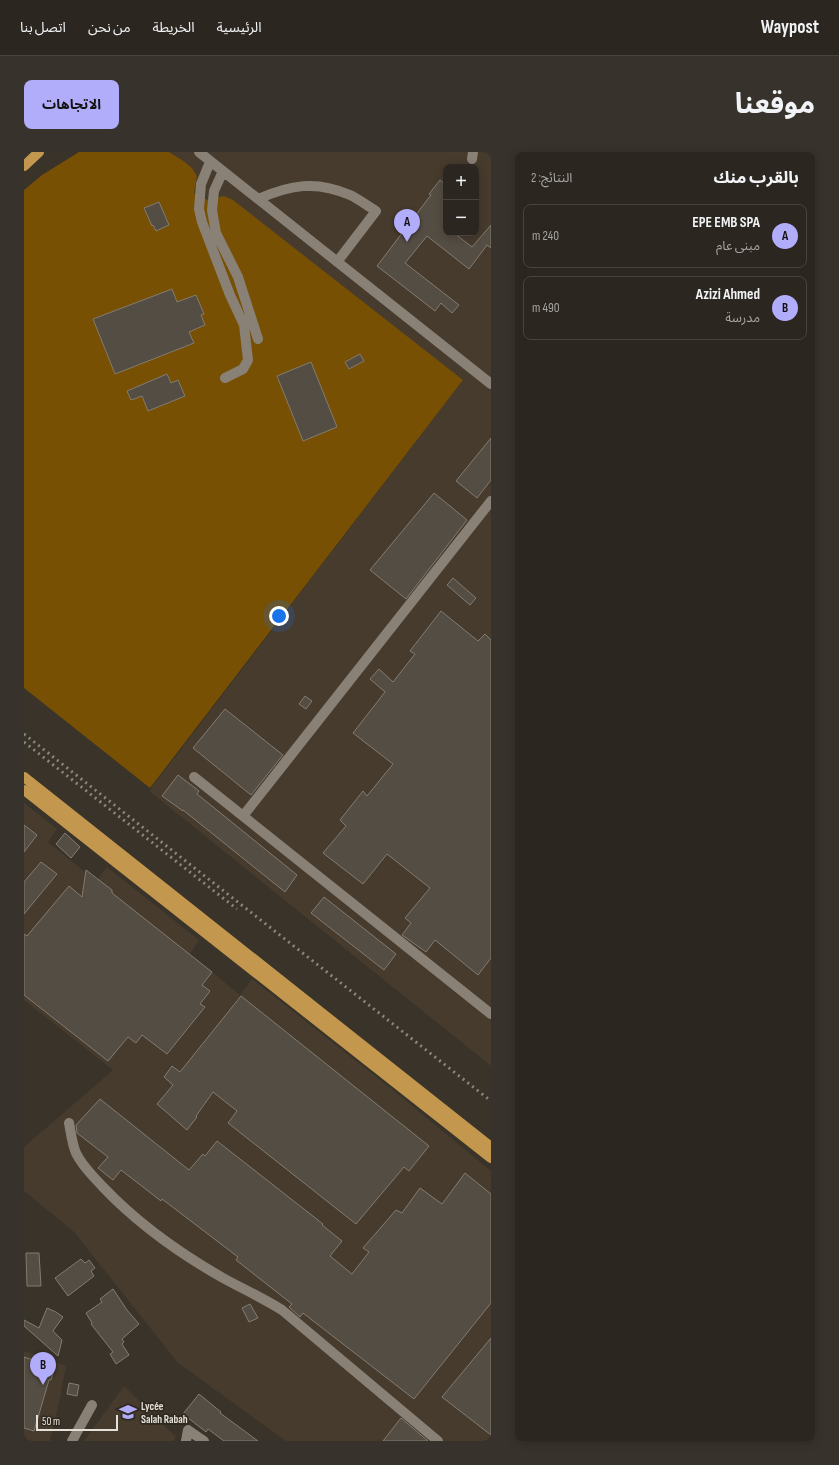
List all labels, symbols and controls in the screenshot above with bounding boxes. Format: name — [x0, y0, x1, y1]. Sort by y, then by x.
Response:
text: Waypost — [761, 16, 819, 39]
text: اتصل بنا — [20, 19, 66, 36]
text: من نحن — [88, 19, 131, 36]
text: الخريطة — [153, 19, 195, 36]
text: الرئيسية — [217, 19, 262, 36]
button: الاتجاهات — [24, 80, 119, 129]
text: موقعنا — [735, 88, 815, 121]
map controls — [443, 164, 479, 236]
button: + — [443, 164, 479, 200]
text: بالقرب منك — [713, 168, 799, 188]
text: النتائج: 2 — [531, 170, 572, 186]
button: − — [443, 200, 479, 236]
pin: A — [394, 209, 420, 242]
text: EPE EMB SPA — [692, 213, 760, 232]
text: 240 m — [532, 228, 559, 244]
text: A — [782, 228, 788, 244]
text: مبنى عام — [716, 238, 760, 254]
text: Azizi Ahmed — [696, 285, 760, 304]
text: 490 m — [532, 300, 559, 316]
text: B — [782, 300, 788, 316]
text: مدرسة — [725, 310, 760, 326]
your location — [269, 606, 289, 626]
pin: B — [30, 1352, 56, 1385]
place label: Lycée Salah Rabah — [141, 1400, 188, 1426]
school or university icon: Lycée Salah Rabah — [118, 1402, 138, 1422]
scale bar — [36, 1413, 118, 1432]
text: 50 m — [42, 1415, 60, 1428]

